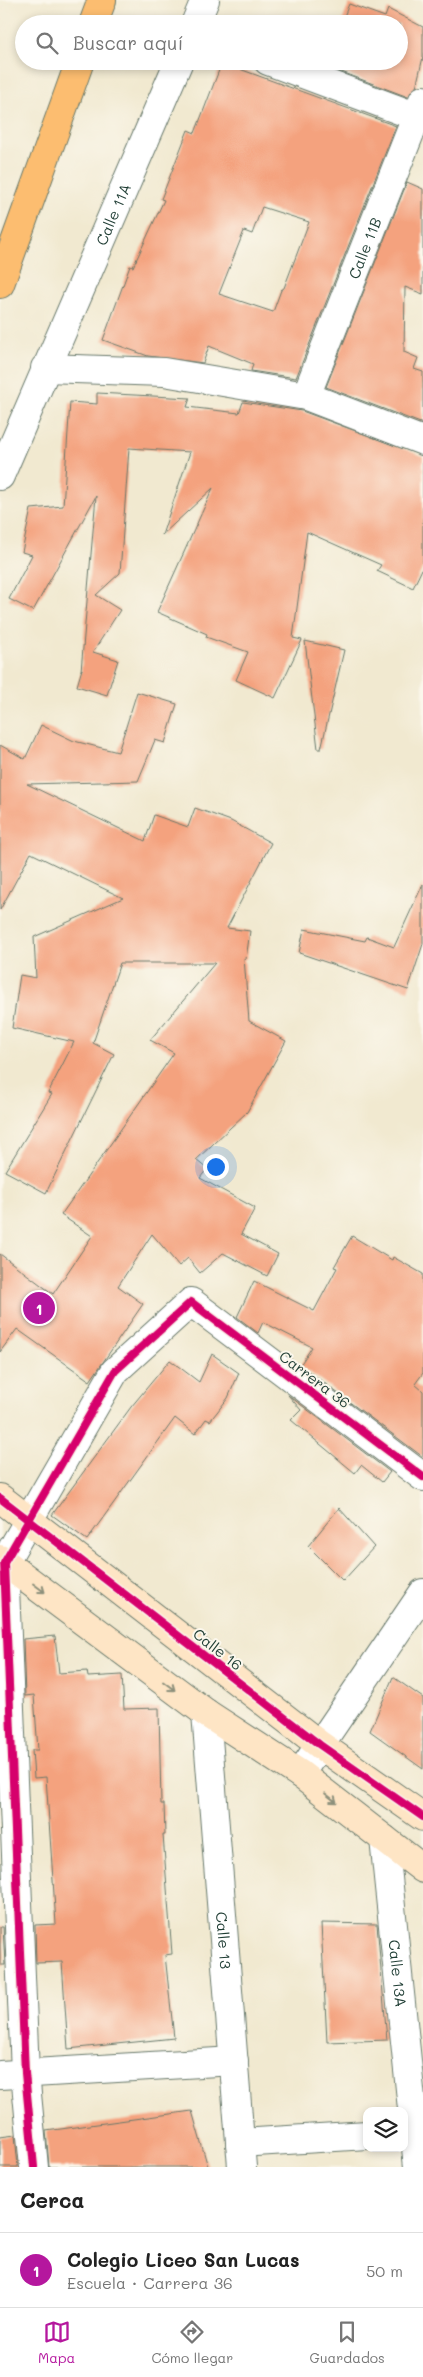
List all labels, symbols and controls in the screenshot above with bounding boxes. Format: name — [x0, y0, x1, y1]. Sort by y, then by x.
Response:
search box — [15, 15, 408, 70]
icon: search — [33, 29, 61, 57]
text: Buscar aquí — [73, 30, 183, 55]
street label: Calle 11A — [91, 180, 135, 248]
street label: Calle 11B — [343, 214, 386, 282]
your location — [203, 1154, 229, 1180]
pin: 1 — [23, 1289, 55, 1327]
street label: Carrera 36 — [275, 1346, 355, 1412]
one-way arrow — [32, 1583, 45, 1594]
street label: Calle 16 — [189, 1623, 247, 1675]
one-way arrow — [162, 1680, 175, 1691]
one-way arrow — [324, 1793, 337, 1804]
street label: Calle 13 — [212, 1911, 236, 1970]
street label: Calle 13A — [384, 1939, 411, 2008]
map controls — [363, 2107, 408, 2152]
button: layers — [363, 2107, 408, 2152]
text: Cerca — [20, 2186, 85, 2213]
text: Colegio Liceo San Lucas — [67, 2247, 300, 2272]
text: 1 — [32, 2260, 40, 2281]
text: 50 m — [366, 2260, 403, 2281]
text: Escuela · Carrera 36 — [67, 2272, 233, 2293]
tab: Mapa — [38, 2318, 75, 2367]
tab: Cómo llegar — [152, 2318, 233, 2367]
tab: Guardados — [310, 2318, 385, 2367]

